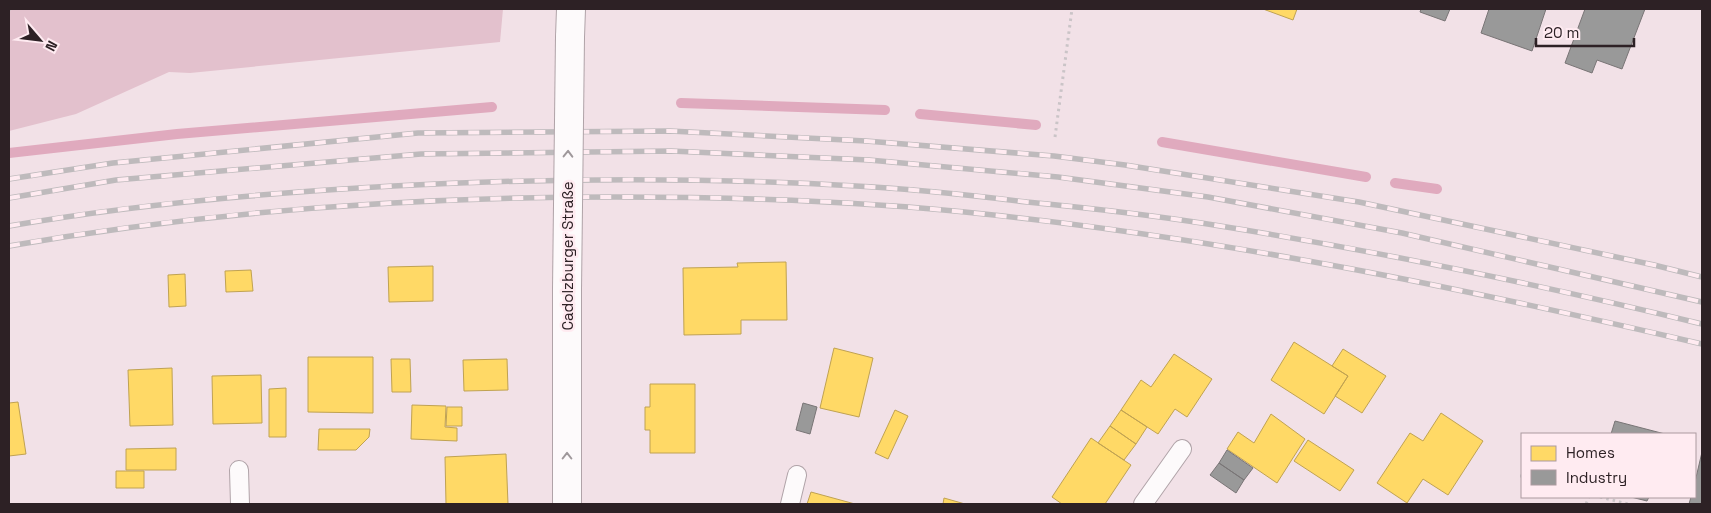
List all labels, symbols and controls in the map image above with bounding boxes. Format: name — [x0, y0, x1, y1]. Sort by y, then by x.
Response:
north arrow — [15, 15, 65, 65]
scale bar — [1536, 15, 1634, 47]
text: 20 m — [1544, 23, 1579, 42]
text: N — [41, 38, 62, 54]
one-way arrow — [563, 150, 574, 158]
street label: Cadolzburger Straße — [558, 181, 577, 331]
legend — [1521, 433, 1696, 498]
text: Homes — [1566, 443, 1615, 462]
one-way arrow — [562, 451, 572, 459]
text: Industry — [1566, 468, 1627, 487]

